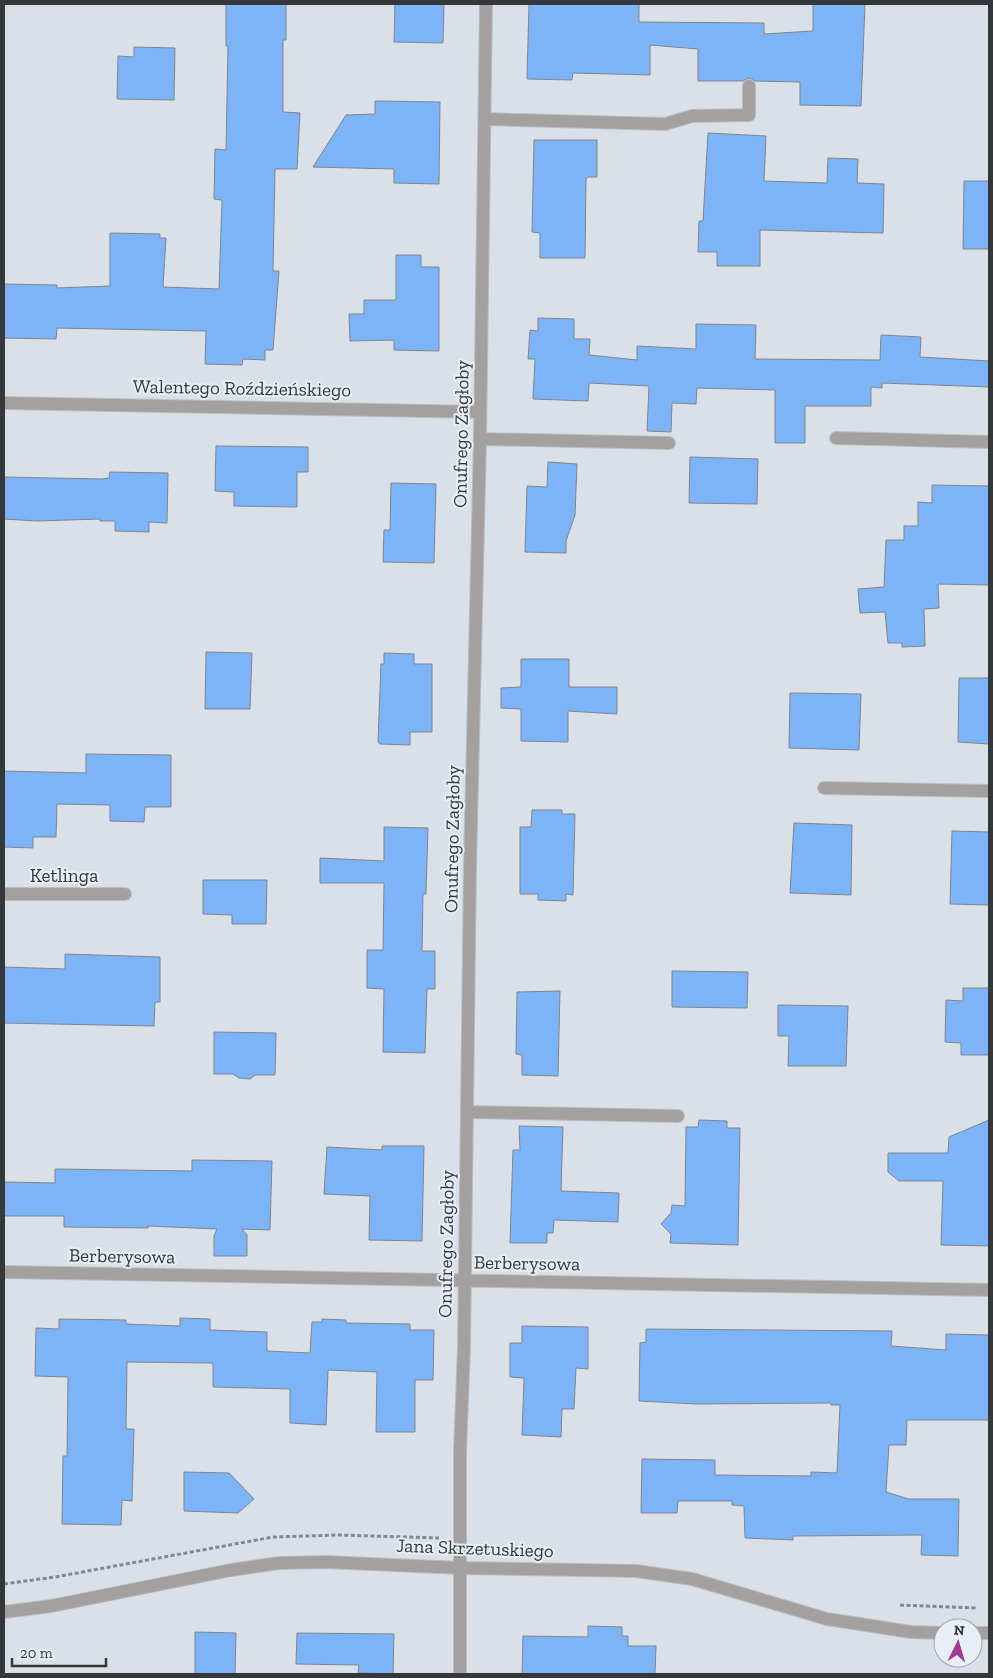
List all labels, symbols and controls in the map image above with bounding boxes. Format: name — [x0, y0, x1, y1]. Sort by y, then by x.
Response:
street label: Onufrego Zagłoby — [448, 360, 474, 508]
street label: Walentego Roździeńskiego — [133, 375, 352, 401]
street label: Onufrego Zagłoby — [439, 765, 465, 913]
street label: Ketlinga — [30, 864, 98, 887]
street label: Onufrego Zagłoby — [433, 1170, 459, 1318]
street label: Berberysowa — [69, 1244, 175, 1268]
street label: Berberysowa — [474, 1251, 580, 1275]
street label: Jana Skrzetuskiego — [396, 1534, 554, 1562]
north arrow — [933, 1618, 983, 1668]
text: N — [953, 1622, 965, 1640]
scale bar — [12, 1636, 106, 1668]
text: 20 m — [20, 1644, 53, 1662]

